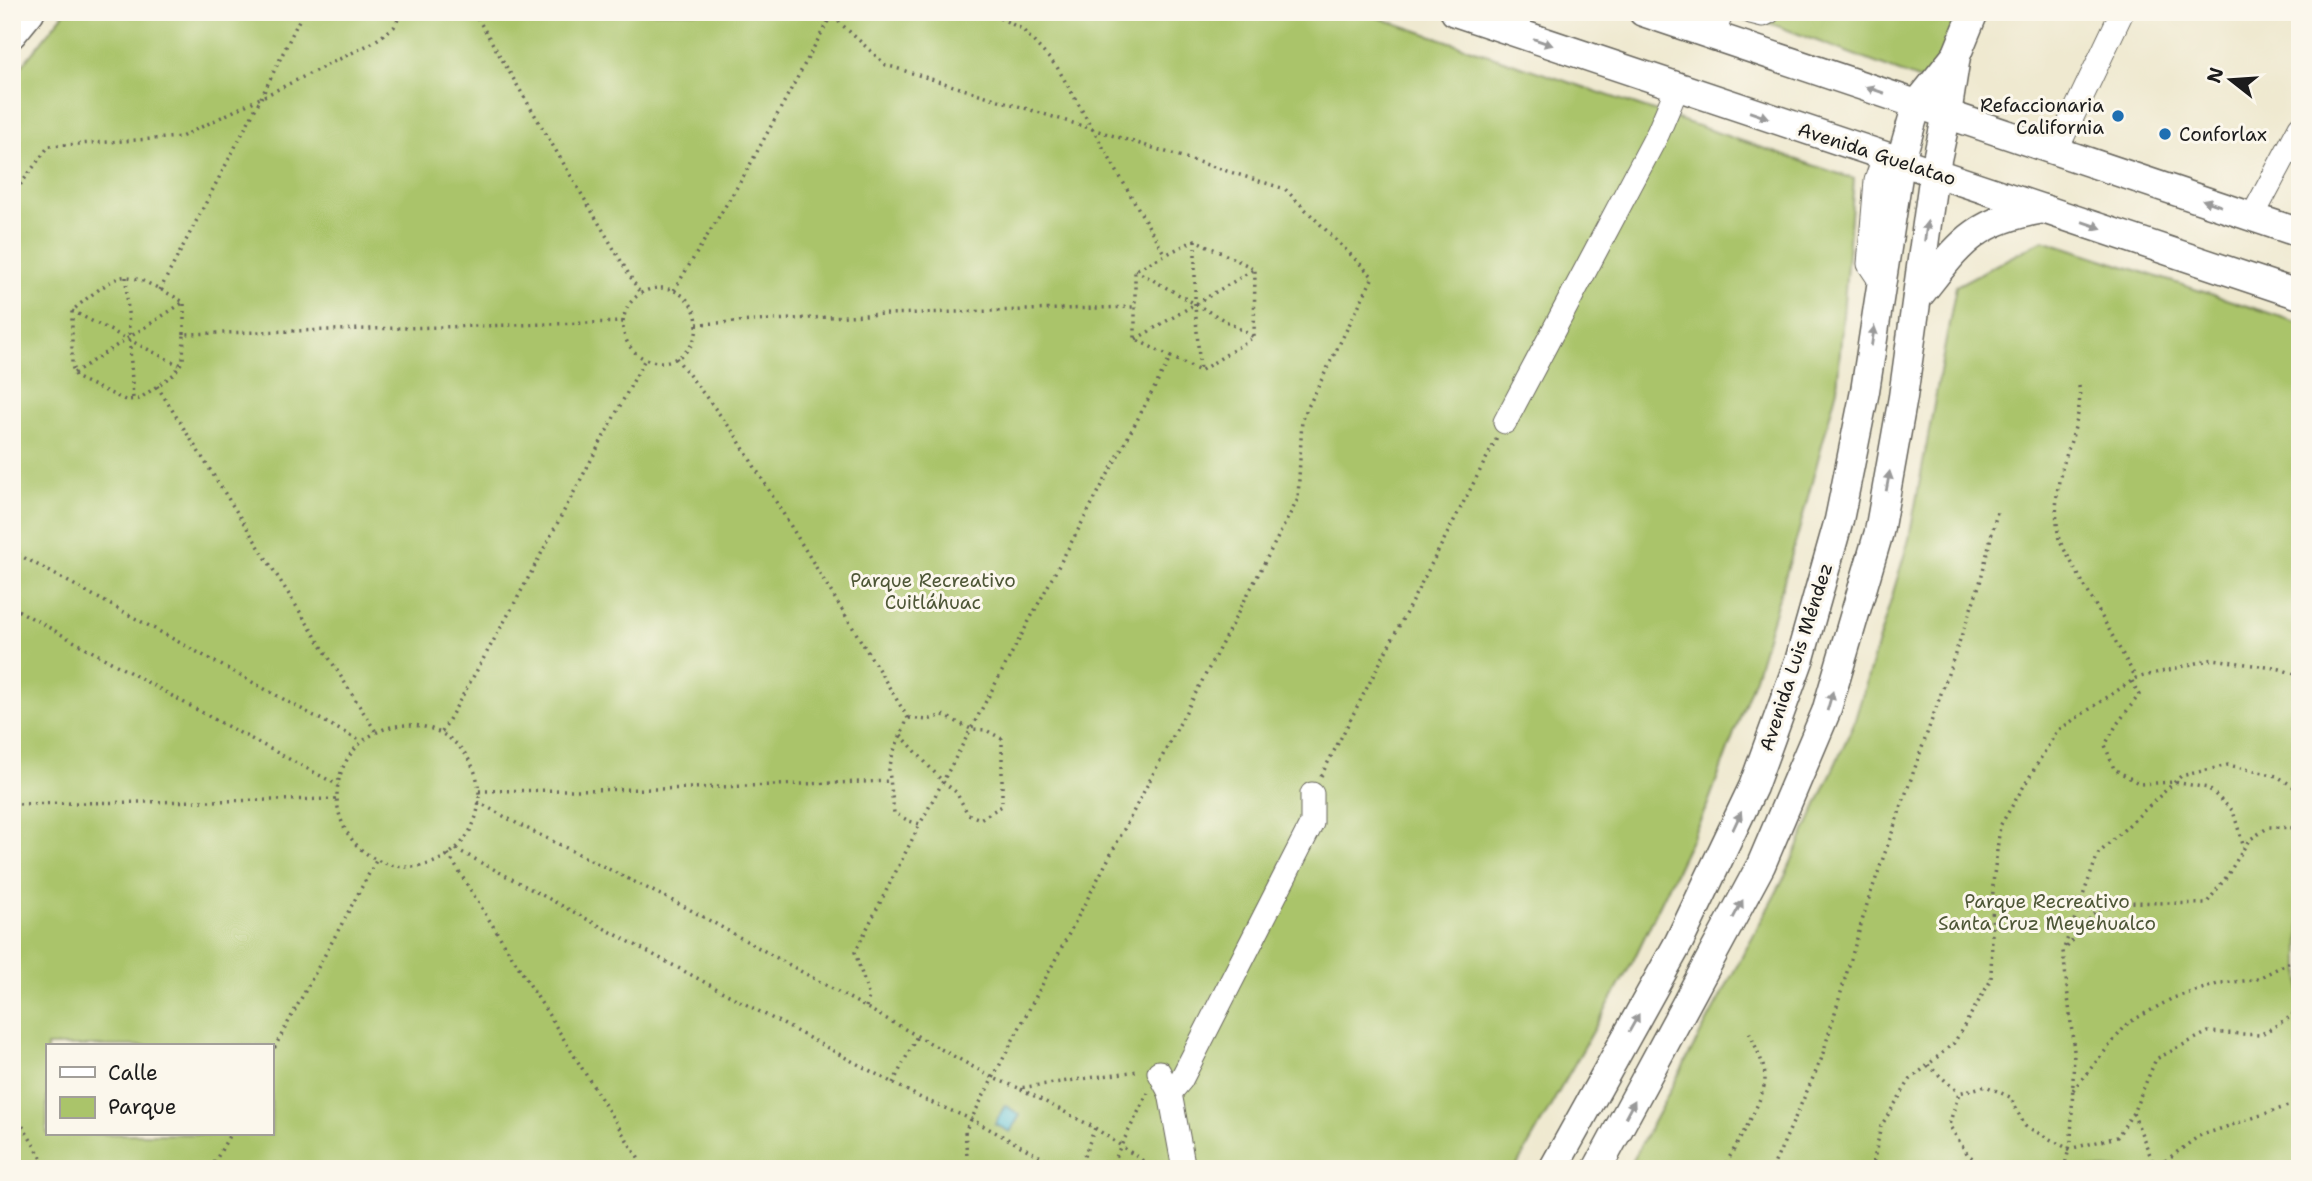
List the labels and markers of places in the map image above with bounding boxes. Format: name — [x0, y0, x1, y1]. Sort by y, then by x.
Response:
place label: Refaccionaria California — [1980, 93, 2104, 140]
marker: Refaccionaria California — [2110, 108, 2126, 124]
place label: Conforlax — [2179, 122, 2267, 147]
marker: Conforlax — [2157, 126, 2173, 142]

